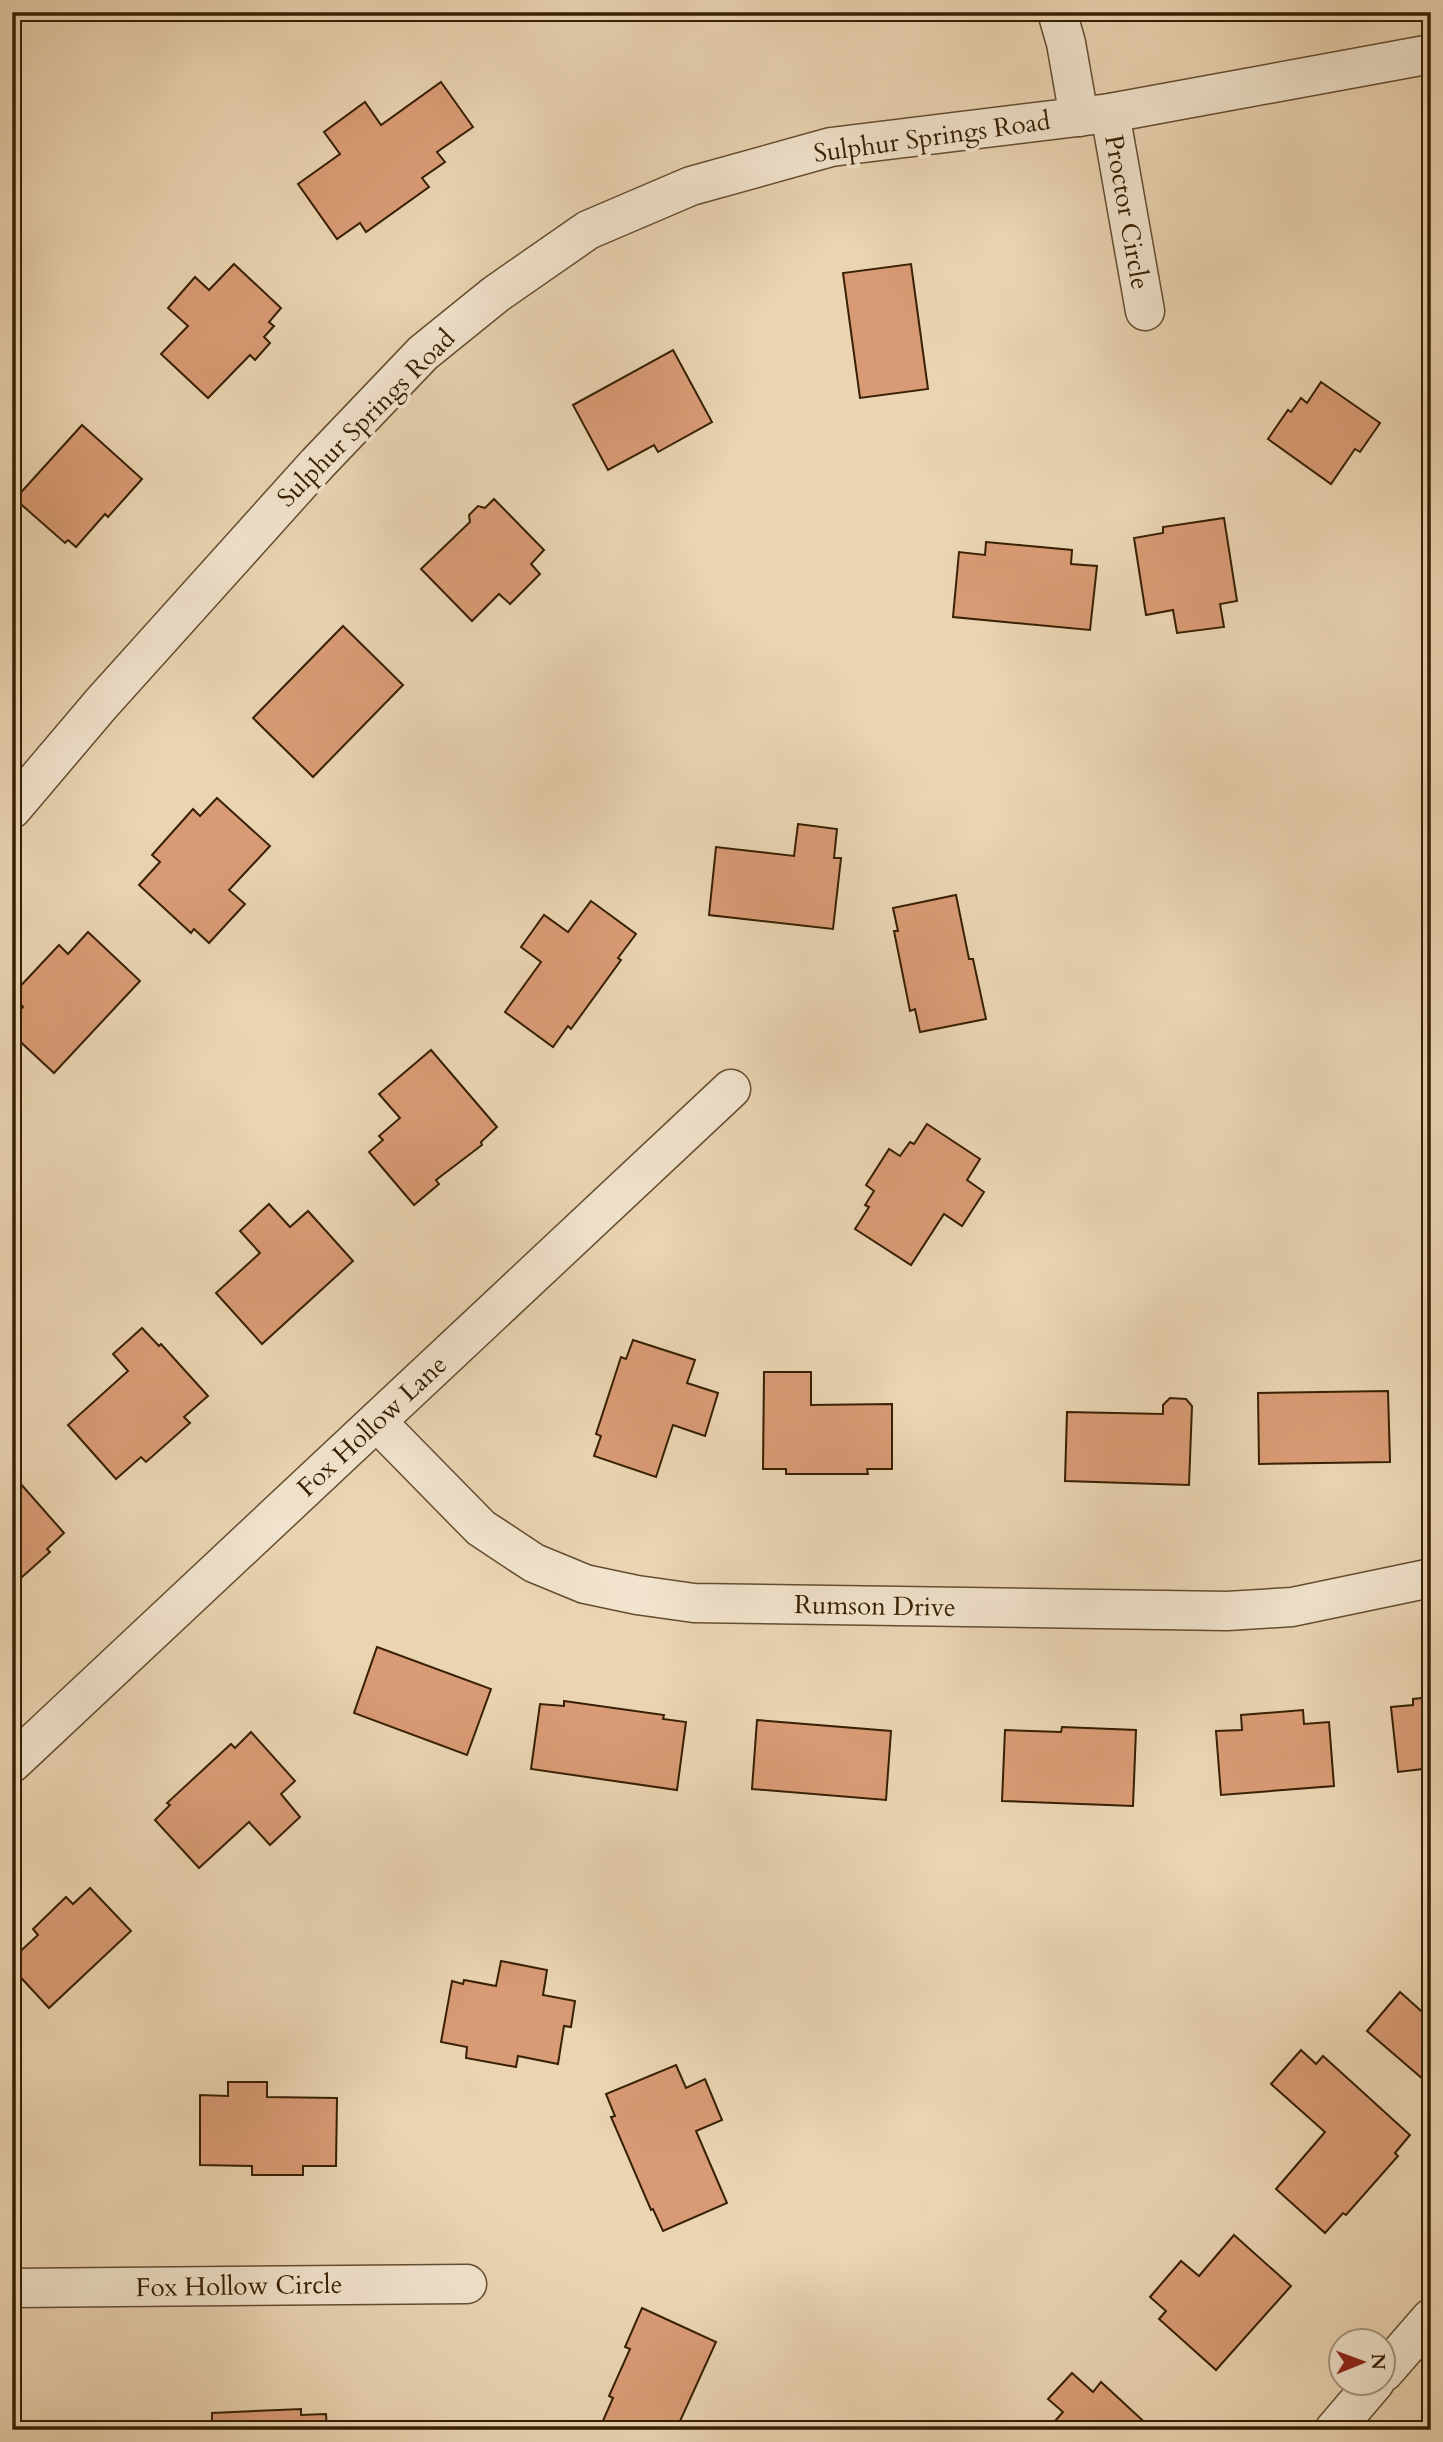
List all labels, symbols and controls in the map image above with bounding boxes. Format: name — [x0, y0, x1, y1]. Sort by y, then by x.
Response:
street label: Sulphur Springs Road — [811, 103, 1053, 171]
street label: Proctor Circle — [1096, 132, 1158, 292]
street label: Sulphur Springs Road — [269, 321, 463, 515]
street label: Fox Hollow Lane — [289, 1347, 455, 1505]
street label: Rumson Drive — [794, 1587, 956, 1625]
street label: Fox Hollow Circle — [135, 2267, 343, 2305]
north arrow — [1328, 2326, 1398, 2396]
text: N — [1365, 2353, 1391, 2371]

